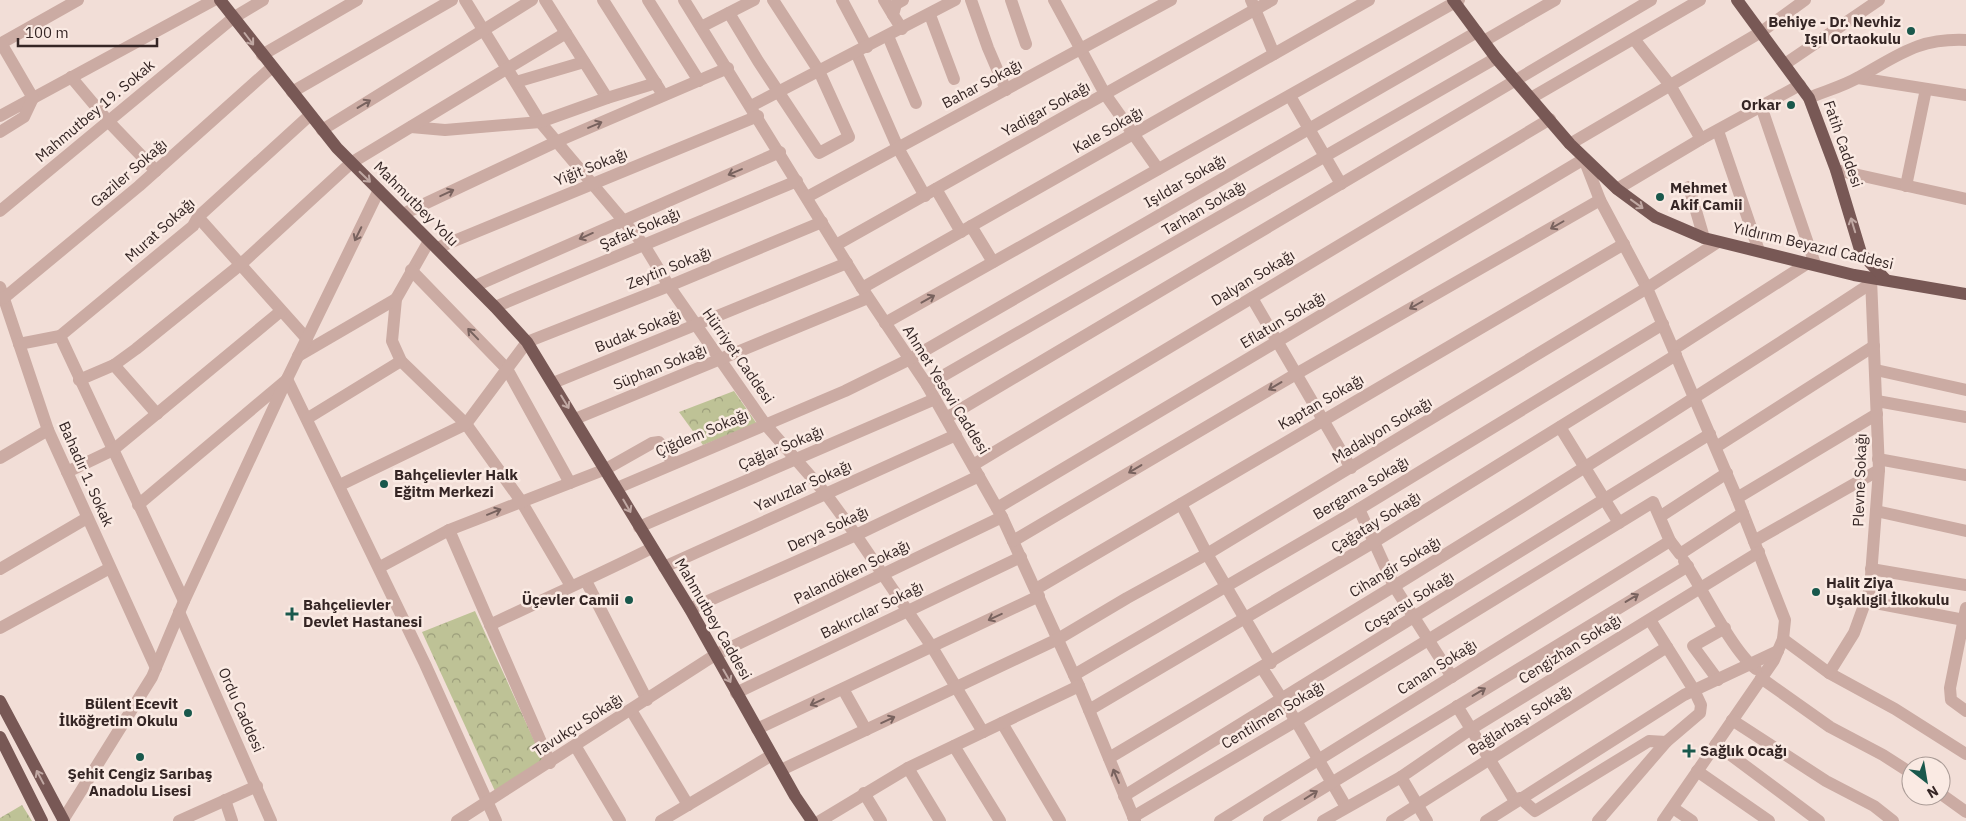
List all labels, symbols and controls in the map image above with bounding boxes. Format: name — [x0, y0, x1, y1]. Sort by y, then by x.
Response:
place label: Behiye - Dr. Nevhiz Işıl Ortaokulu — [1768, 12, 1901, 48]
scale bar — [18, 15, 156, 47]
text: 100 m — [25, 23, 69, 42]
marker: Behiye - Dr. Nevhiz Işıl Ortaokulu — [1905, 25, 1917, 37]
one-way arrow — [244, 32, 255, 45]
street label: Bahar Sokağı — [938, 54, 1025, 113]
street label: Mahmutbey 19. Sokak — [31, 55, 158, 166]
street label: Yadigar Sokağı — [998, 76, 1093, 141]
place label: Orkar — [1741, 95, 1781, 114]
street label: Fatih Caddesi — [1820, 98, 1867, 190]
one-way arrow — [356, 99, 370, 109]
marker: Orkar — [1785, 99, 1797, 111]
street label: Kale Sokağı — [1069, 102, 1146, 157]
one-way arrow — [587, 120, 602, 130]
street label: Gaziler Sokağı — [87, 134, 171, 211]
street label: Yiğit Sokağı — [551, 143, 630, 190]
street label: Işıldar Sokağı — [1140, 149, 1229, 212]
street label: Mahmutbey Yolu — [370, 157, 463, 250]
one-way arrow — [728, 167, 743, 177]
one-way arrow — [359, 170, 371, 183]
street label: Tarhan Sokağı — [1158, 176, 1249, 239]
place label: Mehmet Akif Camii — [1670, 178, 1742, 214]
one-way arrow — [439, 188, 454, 197]
marker: Mehmet Akif Camii — [1654, 191, 1666, 203]
street label: Murat Sokağı — [121, 193, 199, 266]
one-way arrow — [1630, 198, 1643, 209]
street label: Şafak Sokağı — [597, 203, 683, 254]
one-way arrow — [1847, 217, 1857, 233]
street label: Yıldırım Beyazıd Caddesi — [1731, 218, 1895, 273]
one-way arrow — [1551, 220, 1565, 230]
one-way arrow — [352, 226, 362, 241]
one-way arrow — [579, 232, 594, 242]
street label: Zeytin Sokağı — [624, 242, 714, 293]
street label: Dalyan Sokağı — [1208, 245, 1298, 310]
street label: Eflatun Sokağı — [1237, 287, 1329, 352]
one-way arrow — [920, 294, 935, 304]
one-way arrow — [1410, 301, 1424, 311]
street label: Hürriyet Caddesi — [698, 304, 778, 407]
street label: Budak Sokağı — [592, 305, 684, 356]
street label: Ahmet Yesevi Caddesi — [899, 322, 994, 458]
one-way arrow — [467, 327, 479, 340]
street label: Süphan Sokağı — [610, 339, 709, 394]
street label: Kaptan Sokağı — [1274, 369, 1367, 434]
one-way arrow — [1269, 382, 1283, 392]
street label: Madalyon Sokağı — [1328, 392, 1435, 467]
one-way arrow — [560, 395, 570, 409]
street label: Çiğdem Sokağı — [652, 404, 751, 461]
street label: Bahadır 1. Sokak — [55, 418, 118, 530]
street label: Çağlar Sokağı — [735, 421, 826, 474]
street label: Plevne Sokağı — [1848, 433, 1871, 527]
street label: Bergama Sokağı — [1309, 452, 1412, 524]
street label: Yavuzlar Sokağı — [751, 456, 854, 516]
one-way arrow — [1129, 464, 1143, 474]
place label: Bahçelievler Halk Eğitm Merkezi — [394, 465, 518, 501]
marker: Bahçelievler Halk Eğitm Merkezi — [378, 478, 390, 490]
street label: Çağatay Sokağı — [1327, 486, 1424, 557]
one-way arrow — [623, 498, 632, 513]
street label: Derya Sokağı — [784, 501, 871, 556]
one-way arrow — [486, 507, 501, 516]
street label: Cihangir Sokağı — [1345, 532, 1444, 601]
street label: Palandöken Sokağı — [790, 535, 913, 608]
street label: Mahmutbey Caddesi — [671, 554, 756, 683]
street label: Coşarsu Sokağı — [1360, 566, 1457, 637]
place label: Halit Ziya Uşaklıgil İlkokulu — [1826, 573, 1949, 609]
street label: Bakırcılar Sokağı — [817, 576, 926, 643]
marker: Halit Ziya Uşaklıgil İlkokulu — [1810, 586, 1822, 598]
place label: Üçevler Camii — [522, 590, 619, 609]
one-way arrow — [1625, 593, 1639, 603]
marker: Üçevler Camii — [623, 594, 635, 606]
place label: Bahçelievler Devlet Hastanesi — [303, 595, 422, 631]
marker: Bahçelievler Devlet Hastanesi — [285, 607, 299, 621]
street label: Cengizhan Sokağı — [1515, 609, 1625, 688]
one-way arrow — [988, 613, 1003, 622]
street label: Canan Sokağı — [1393, 635, 1480, 699]
street label: Ordu Caddesi — [214, 664, 269, 755]
one-way arrow — [722, 669, 732, 684]
street label: Centilmen Sokağı — [1218, 676, 1328, 753]
street label: Bağlarbaşı Sokağı — [1464, 680, 1575, 759]
one-way arrow — [1471, 687, 1485, 697]
street label: Tavukçu Sokağı — [529, 688, 626, 761]
place label: Bülent Ecevit İlköğretim Okulu — [59, 694, 178, 730]
one-way arrow — [810, 697, 825, 707]
marker: Bülent Ecevit İlköğretim Okulu — [182, 707, 194, 719]
one-way arrow — [880, 714, 895, 724]
place label: Sağlık Ocağı — [1700, 741, 1787, 760]
marker: Sağlık Ocağı — [1682, 744, 1696, 758]
marker: Şehit Cengiz Sarıbaş Anadolu Lisesi — [134, 751, 146, 763]
north arrow — [1901, 756, 1951, 806]
place label: Şehit Cengiz Sarıbaş Anadolu Lisesi — [68, 764, 213, 800]
one-way arrow — [35, 769, 45, 784]
one-way arrow — [1111, 769, 1121, 784]
text: N — [1924, 782, 1942, 802]
one-way arrow — [1303, 790, 1317, 800]

